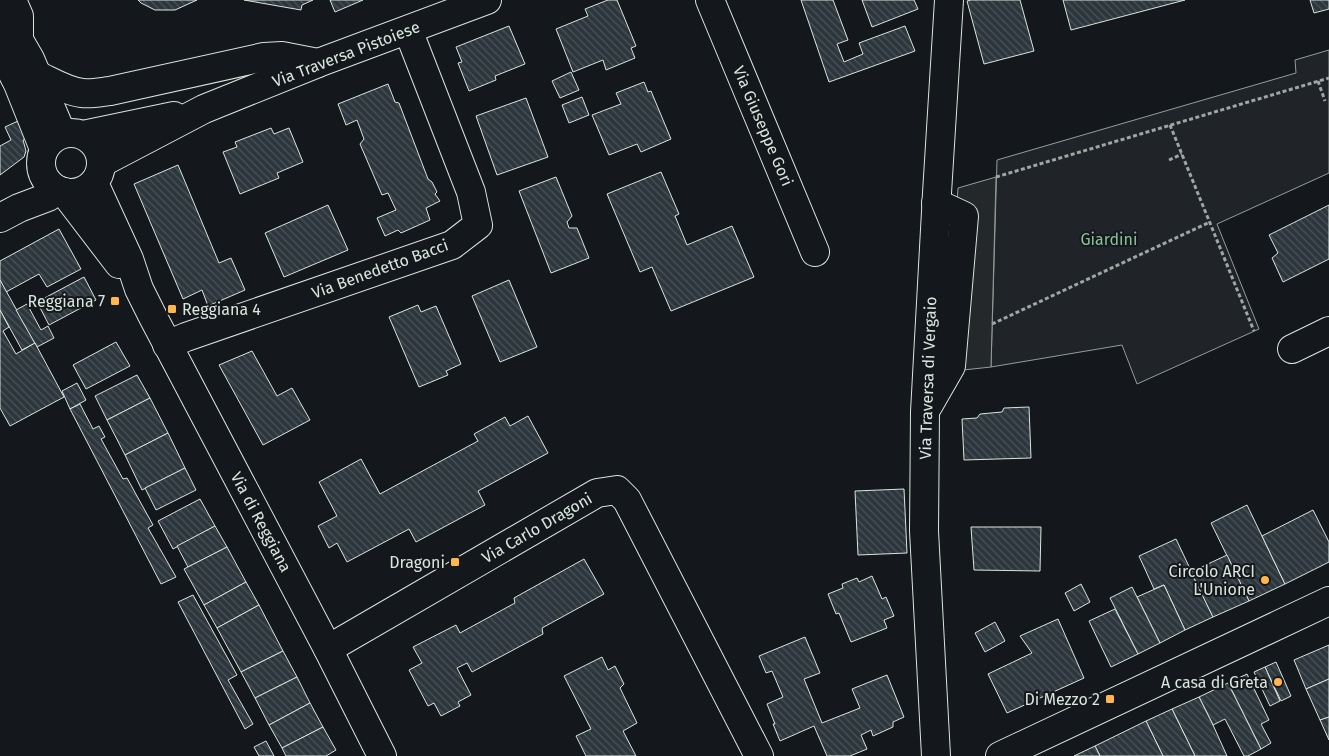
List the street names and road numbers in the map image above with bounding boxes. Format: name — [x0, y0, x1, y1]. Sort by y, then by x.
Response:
street label: Via Traversa Pistoiese — [270, 17, 422, 91]
street label: Via Giuseppe Gori — [729, 63, 797, 189]
street label: Via Benedetto Bacci — [309, 235, 451, 303]
street label: Via Traversa di Vergaio — [916, 296, 940, 460]
street label: Via di Reggiana — [227, 469, 295, 575]
street label: Via Carlo Dragoni — [479, 489, 595, 567]

